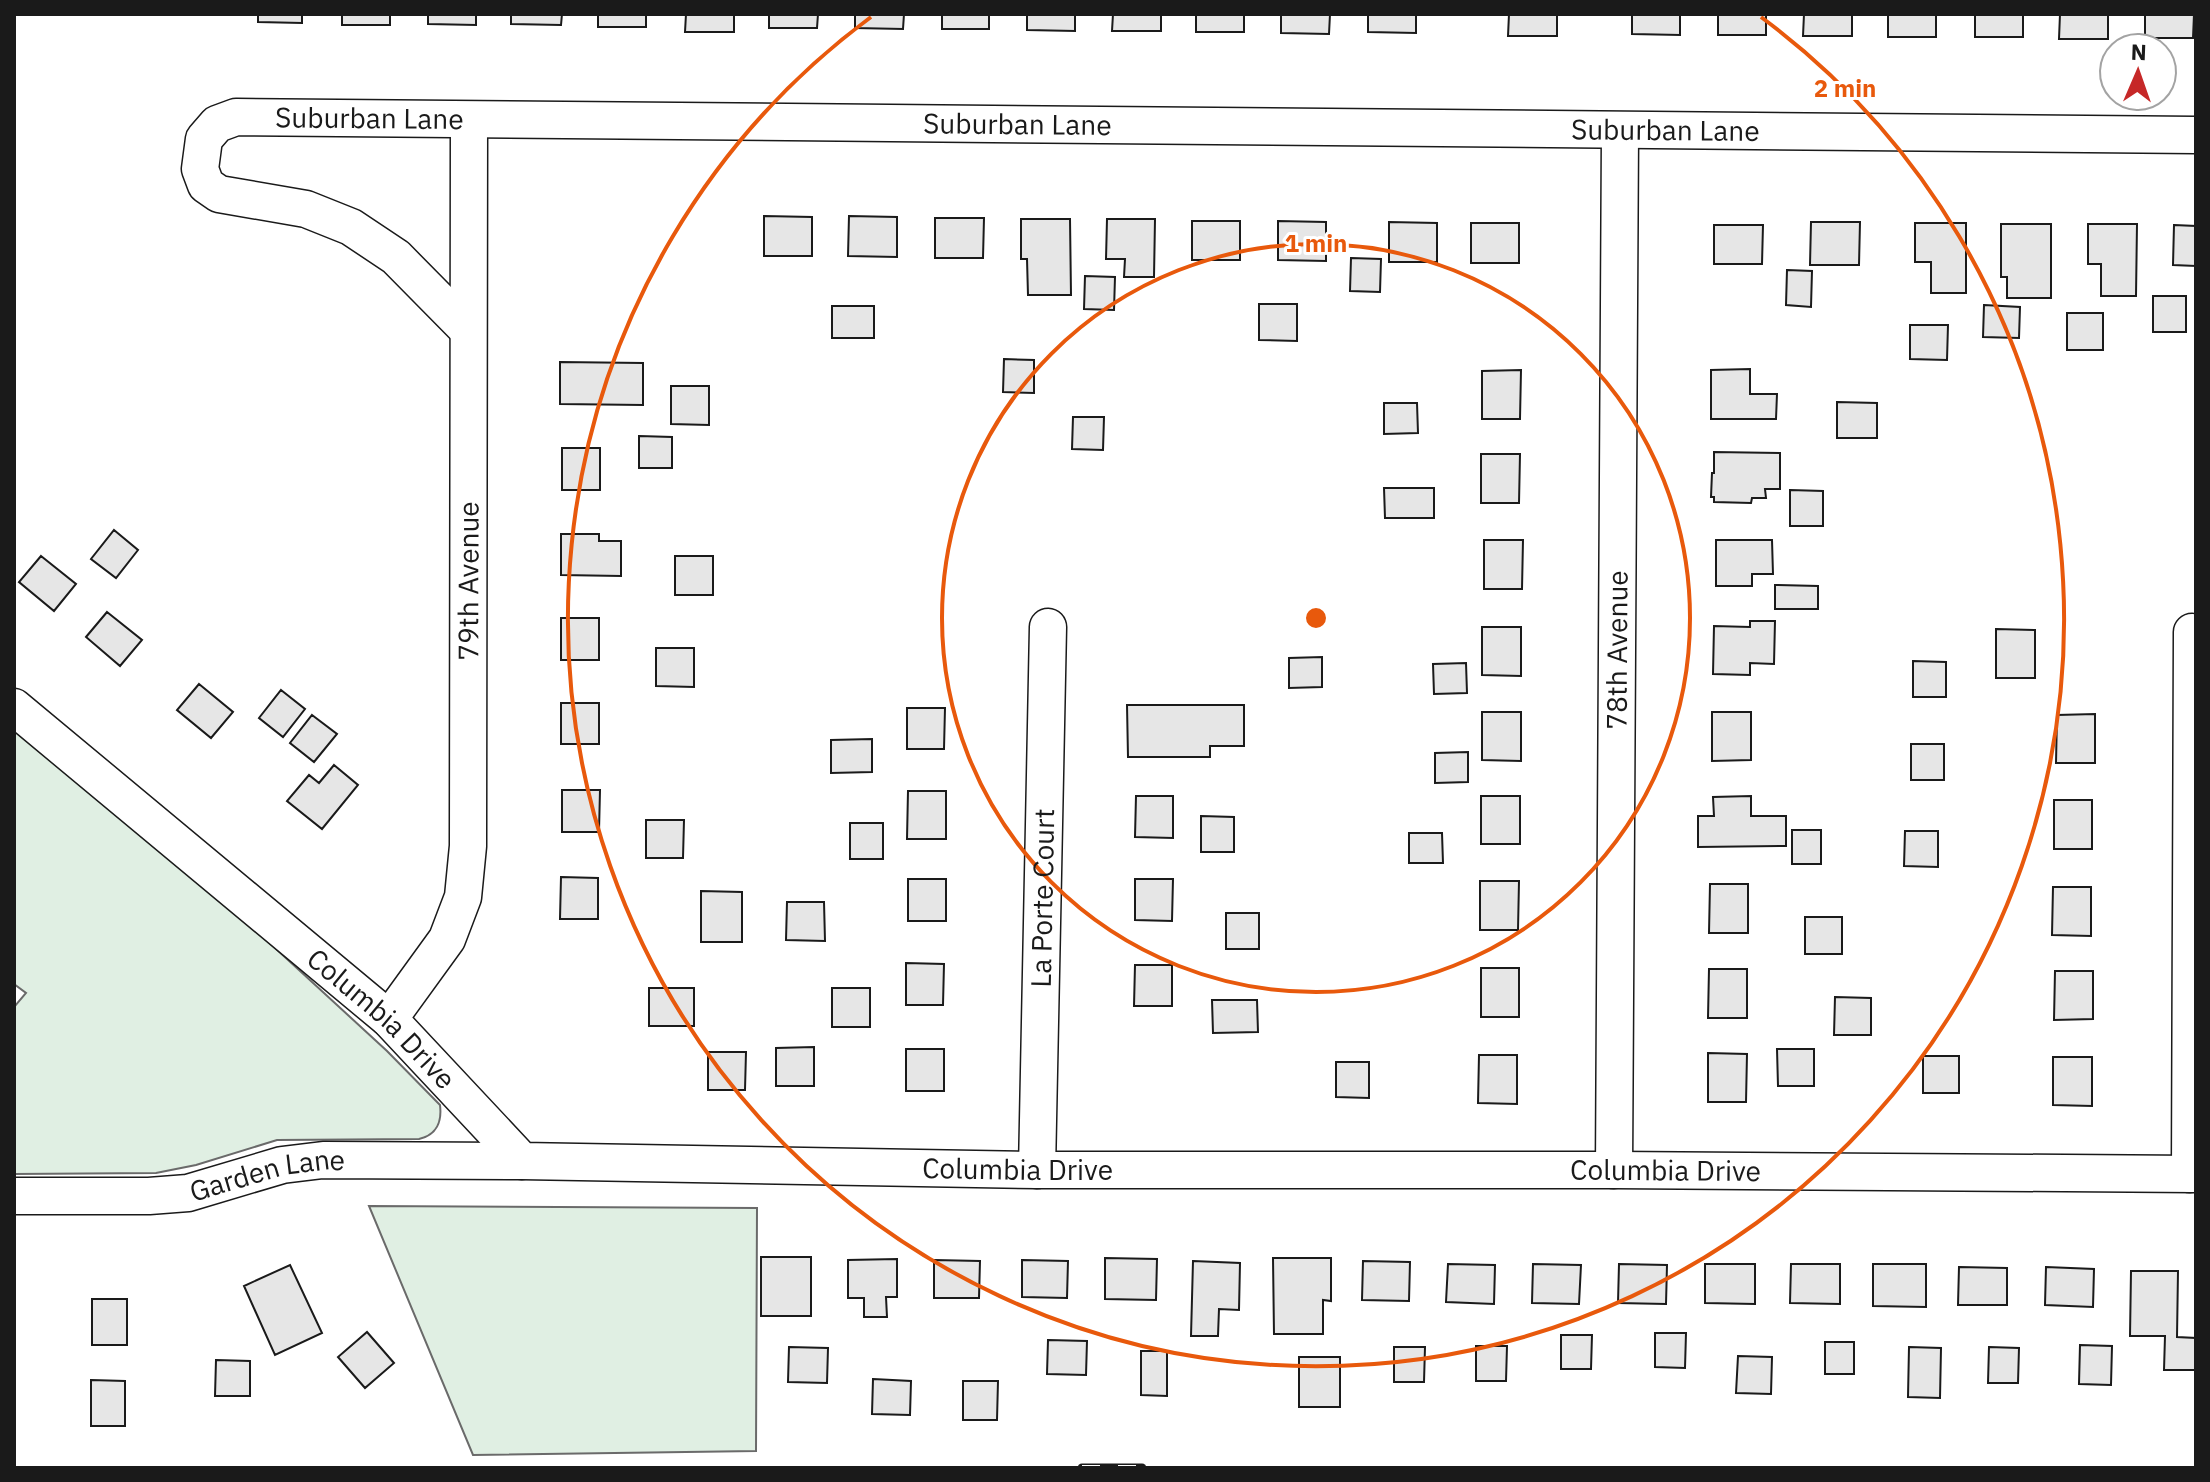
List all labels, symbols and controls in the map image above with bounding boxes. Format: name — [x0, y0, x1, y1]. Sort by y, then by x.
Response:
north arrow — [2098, 32, 2178, 112]
text: N — [2130, 37, 2147, 66]
text: 2 min — [1814, 72, 1876, 104]
street label: Suburban Lane — [275, 98, 464, 137]
street label: Suburban Lane — [923, 104, 1112, 143]
street label: Suburban Lane — [1571, 110, 1760, 149]
text: 1 min — [1285, 227, 1347, 259]
street label: 79th Avenue — [449, 501, 486, 661]
street label: 78th Avenue — [1598, 570, 1635, 730]
centre of rings — [1302, 604, 1330, 632]
street label: La Porte Court — [1022, 808, 1062, 988]
street label: Columbia Drive — [300, 940, 464, 1097]
street label: Garden Lane — [185, 1140, 345, 1210]
street label: Columbia Drive — [922, 1149, 1113, 1188]
street label: Columbia Drive — [1570, 1151, 1761, 1189]

